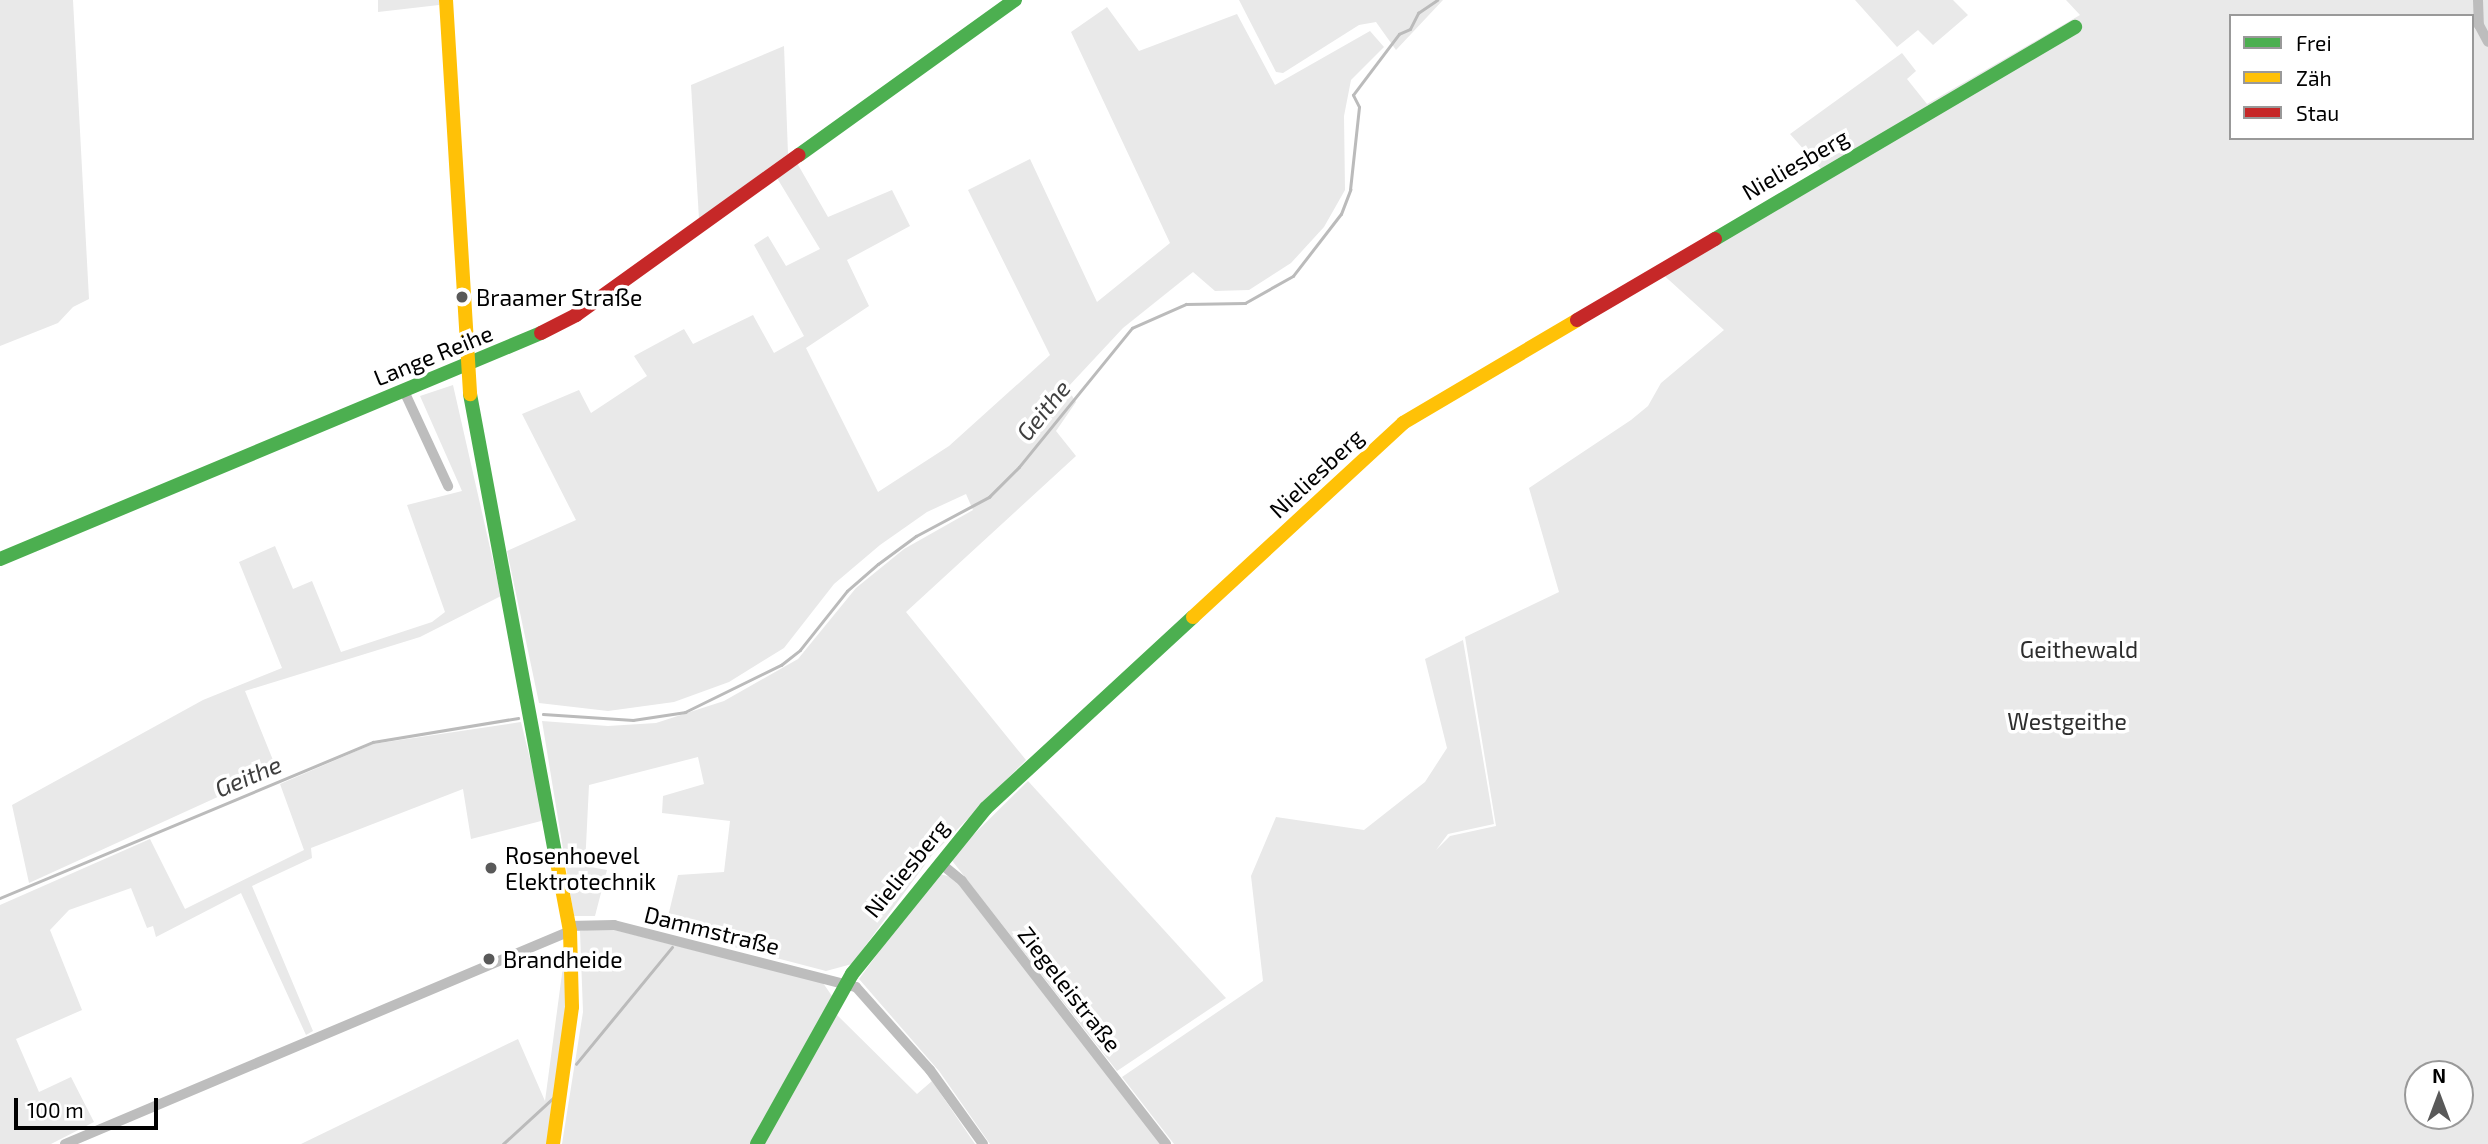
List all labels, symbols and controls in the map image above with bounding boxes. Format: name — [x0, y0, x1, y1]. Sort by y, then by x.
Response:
legend — [2229, 14, 2474, 140]
text: Frei — [2296, 30, 2332, 55]
text: Zäh — [2296, 65, 2332, 90]
text: Stau — [2296, 100, 2339, 125]
street label: Nieliesberg — [1737, 122, 1853, 206]
place label: Braamer Straße — [476, 283, 643, 311]
marker: Braamer Straße — [454, 289, 470, 305]
street label: Lange Reihe — [369, 319, 497, 391]
water label: Geithe — [1010, 374, 1076, 446]
street label: Nieliesberg — [1263, 423, 1369, 523]
park label: Geithewald — [2020, 635, 2138, 663]
park label: Westgeithe — [2007, 707, 2127, 735]
water label: Geithe — [210, 749, 286, 803]
street label: Nieliesberg — [858, 813, 954, 923]
place label: Rosenhoevel Elektrotechnik — [505, 841, 656, 895]
marker: Rosenhoevel Elektrotechnik — [483, 860, 499, 876]
street label: Dammstraße — [642, 900, 782, 960]
street label: Ziegeleistraße — [1013, 921, 1127, 1057]
place label: Brandheide — [503, 945, 623, 973]
marker: Brandheide — [481, 951, 497, 967]
north arrow — [2404, 1060, 2474, 1130]
text: N — [2432, 1064, 2446, 1087]
scale bar — [18, 1084, 161, 1128]
text: 100 m — [27, 1097, 84, 1122]

